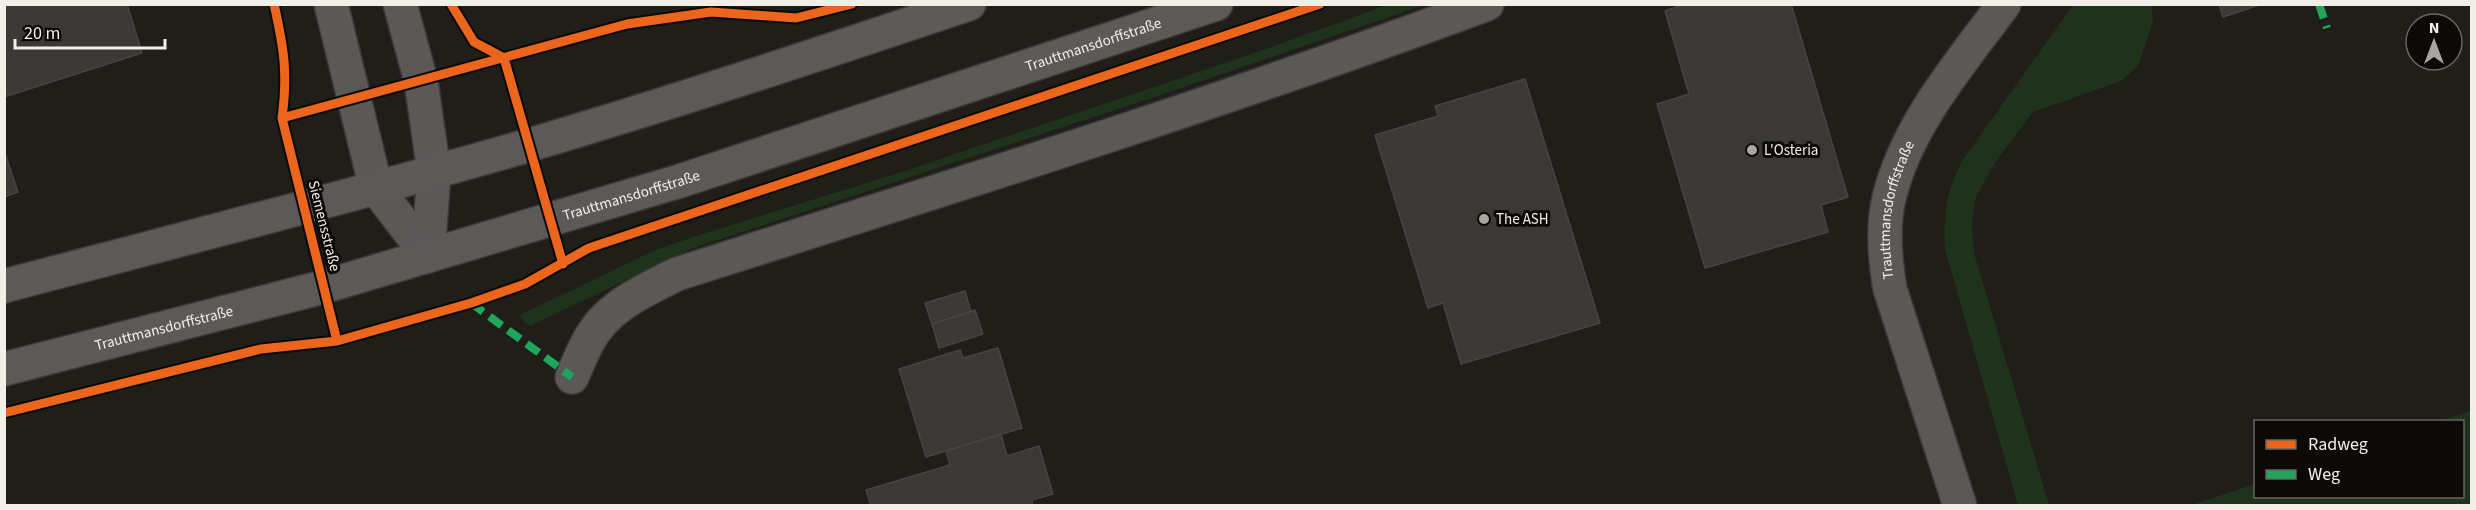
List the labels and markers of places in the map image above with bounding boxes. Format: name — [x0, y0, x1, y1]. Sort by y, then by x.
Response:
place label: L'Osteria — [1764, 140, 1818, 161]
marker: L'Osteria — [1745, 143, 1759, 157]
place label: The ASH — [1496, 209, 1549, 230]
marker: The ASH — [1477, 212, 1491, 226]

